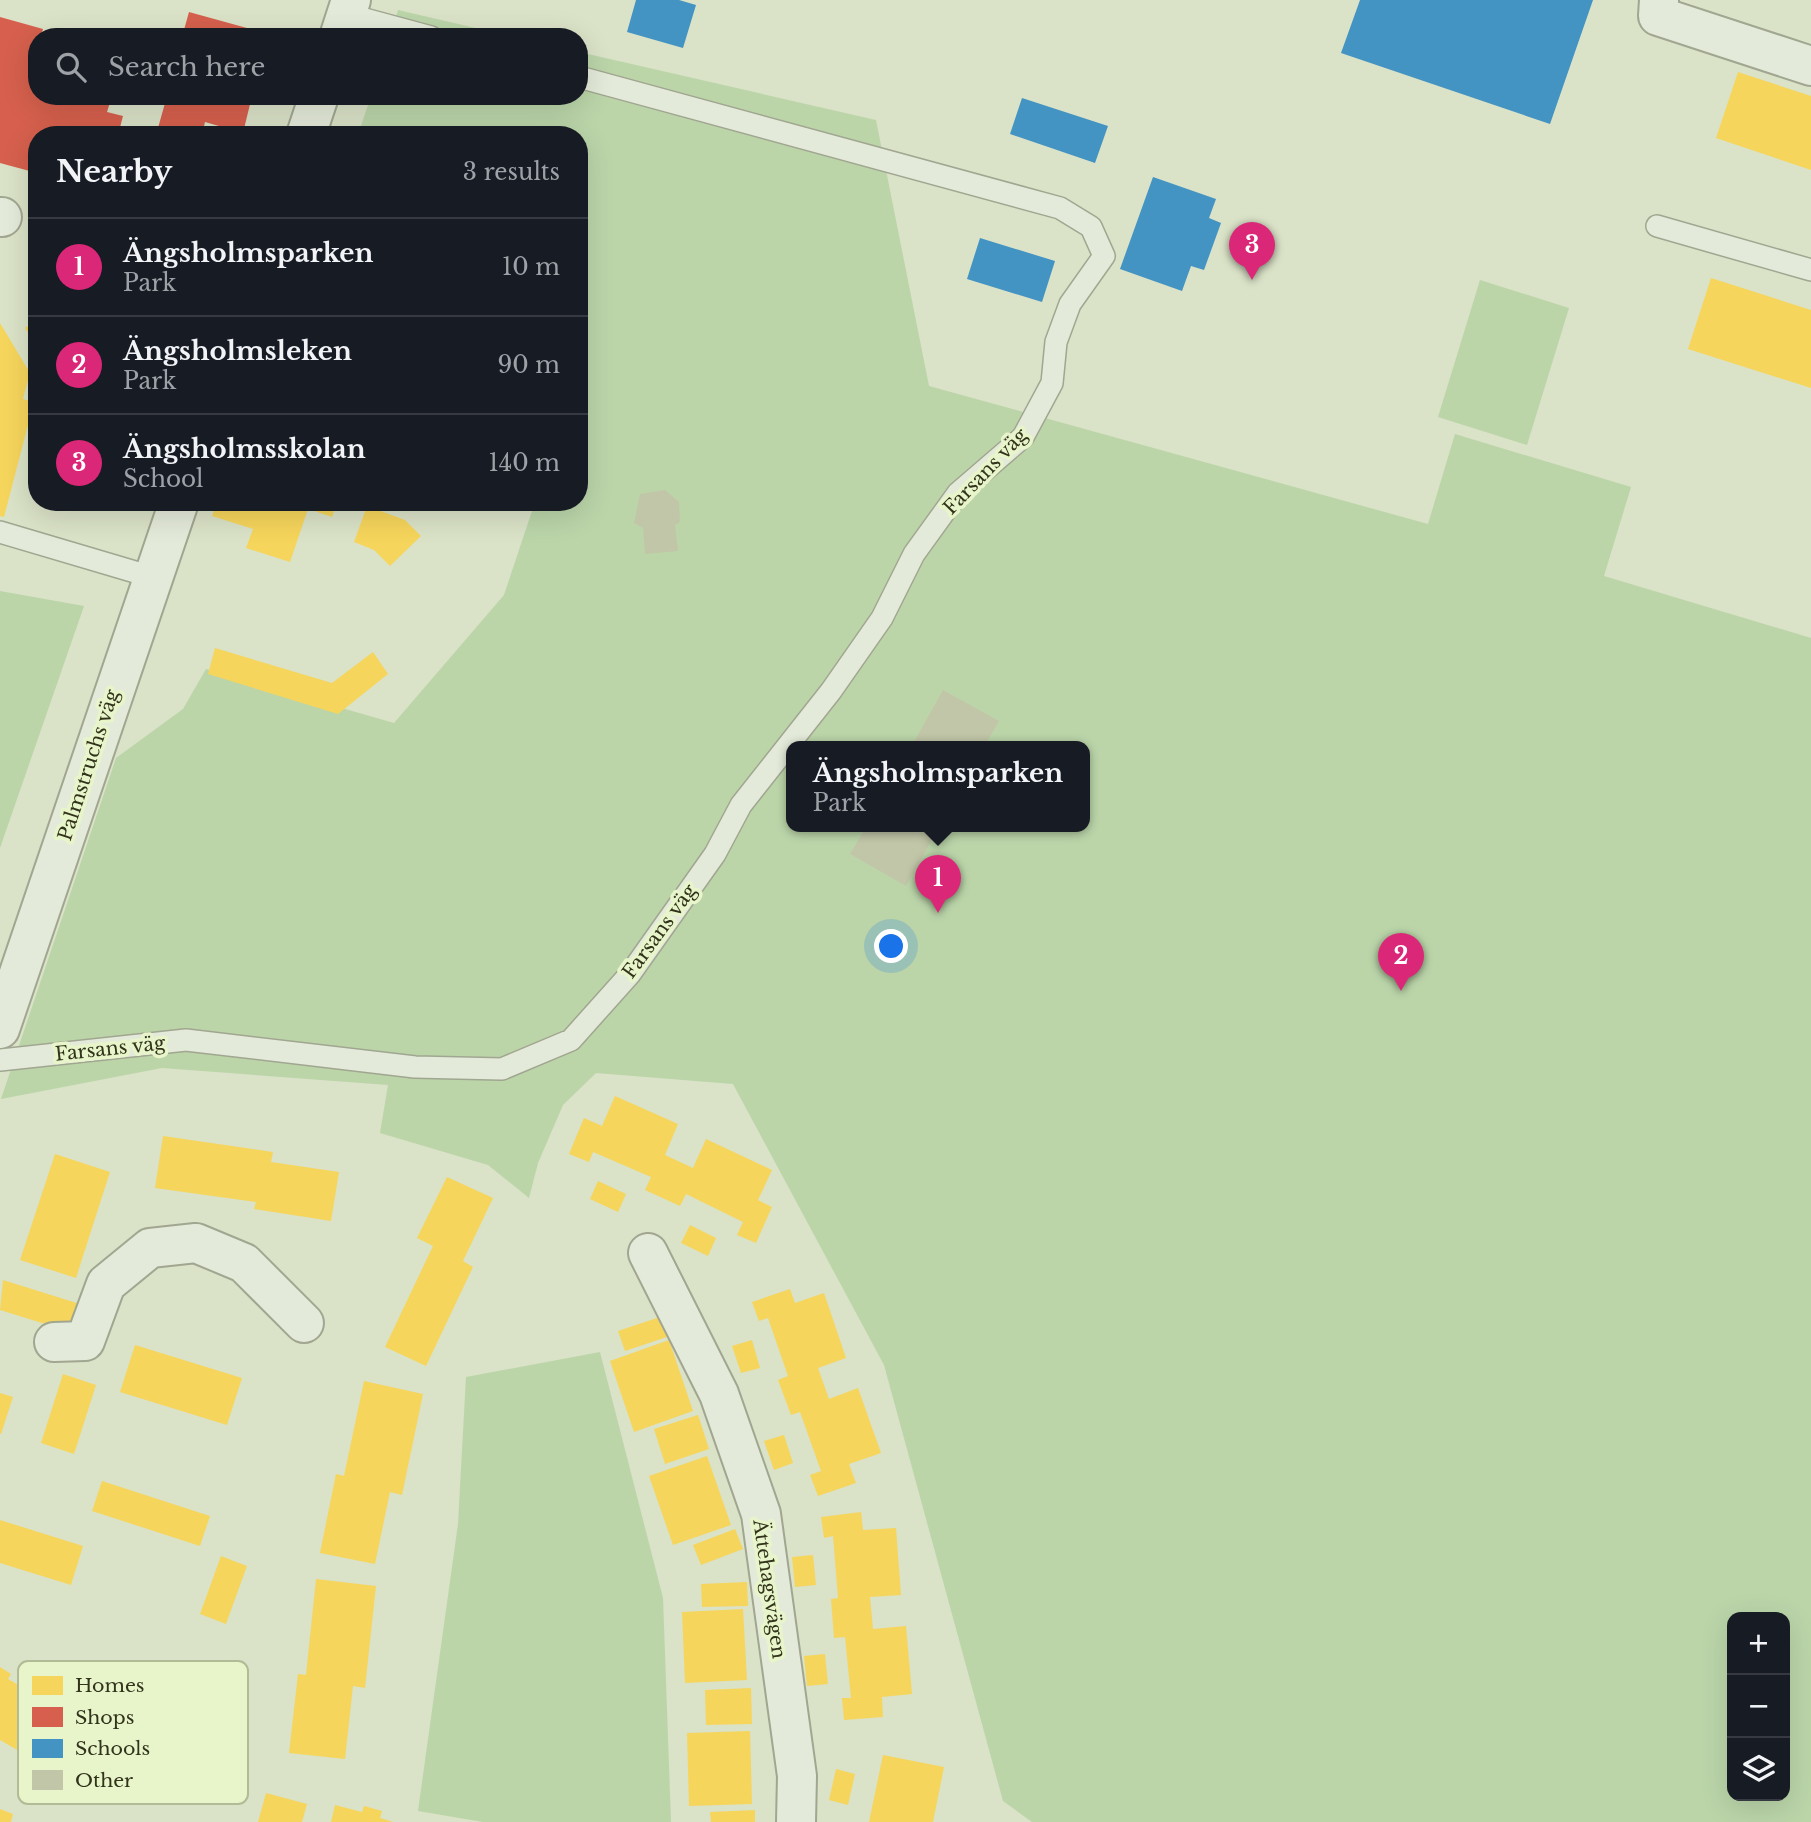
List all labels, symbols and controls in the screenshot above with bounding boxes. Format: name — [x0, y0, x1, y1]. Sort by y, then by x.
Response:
search box — [28, 28, 588, 105]
icon: search — [52, 48, 90, 86]
text: Search here — [108, 51, 265, 83]
text: Nearby — [56, 153, 172, 190]
text: 3 results — [463, 158, 560, 186]
pin: 3 — [1229, 222, 1275, 280]
text: Ängsholmsparken — [123, 237, 373, 269]
text: 1 — [74, 253, 84, 281]
text: 10 m — [502, 253, 560, 281]
text: Park — [123, 269, 176, 297]
text: Ängsholmsleken — [123, 335, 352, 367]
text: 2 — [72, 351, 86, 379]
text: 90 m — [498, 351, 560, 379]
text: Park — [123, 367, 176, 395]
street label: Farsans väg — [939, 423, 1033, 519]
text: Ängsholmsskolan — [123, 433, 366, 465]
text: 3 — [72, 449, 86, 477]
text: 140 m — [489, 449, 560, 477]
text: School — [123, 465, 204, 493]
street label: Palmstruchs väg — [53, 686, 124, 844]
popup — [786, 741, 1090, 832]
text: Ängsholmsparken — [813, 757, 1063, 789]
text: Park — [813, 789, 866, 817]
pin: 1 — [915, 855, 961, 913]
street label: Farsans väg — [618, 879, 702, 983]
your location — [874, 929, 908, 963]
pin: 2 — [1378, 933, 1424, 991]
street label: Farsans väg — [54, 1031, 167, 1066]
street label: Ättehagsvägen — [748, 1517, 791, 1660]
map controls — [1727, 1612, 1790, 1801]
button: + — [1727, 1612, 1790, 1675]
legend — [18, 1661, 248, 1804]
text: Homes — [75, 1674, 144, 1697]
button: − — [1727, 1675, 1790, 1738]
text: Shops — [75, 1706, 134, 1729]
text: Schools — [75, 1737, 150, 1760]
button: layers — [1727, 1738, 1790, 1801]
text: Other — [75, 1769, 133, 1792]

